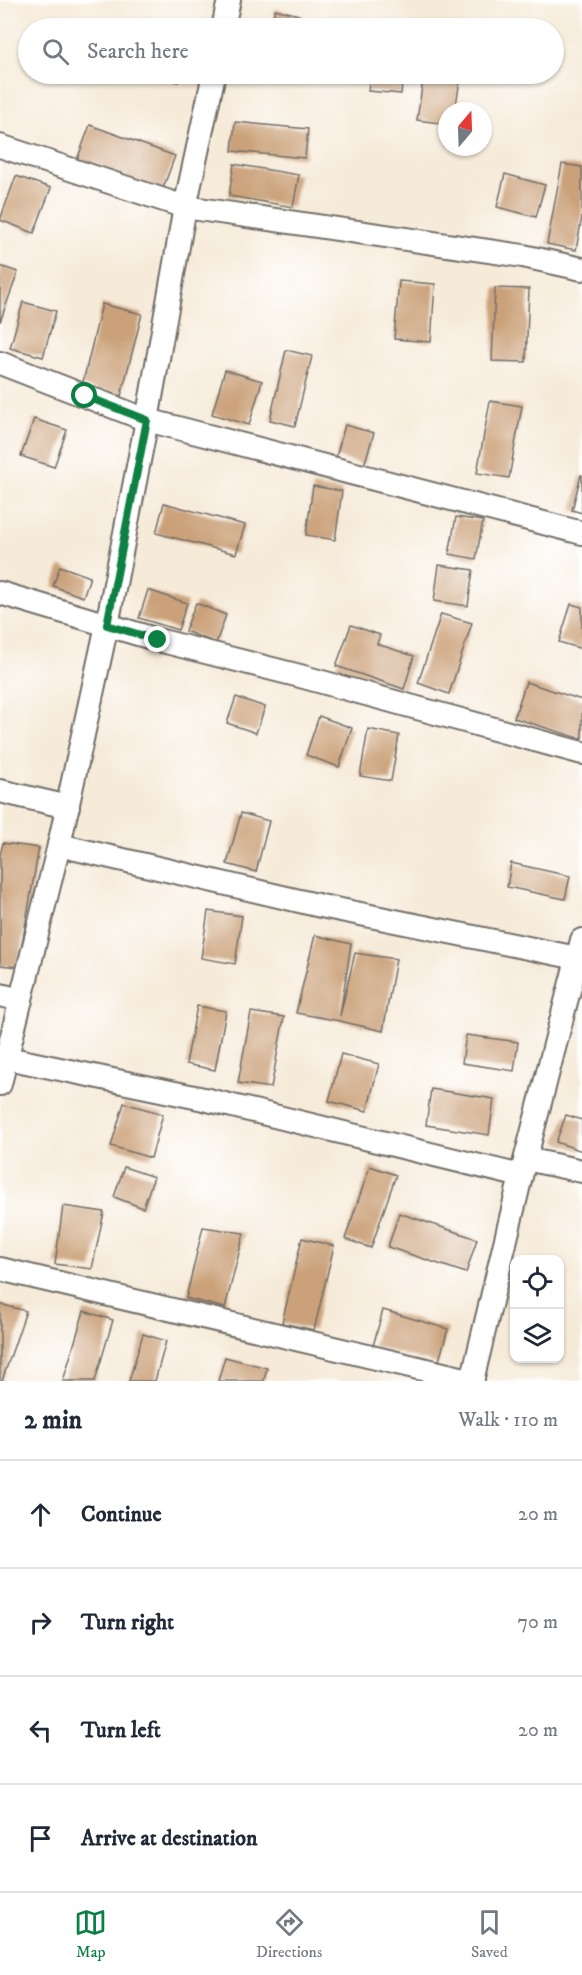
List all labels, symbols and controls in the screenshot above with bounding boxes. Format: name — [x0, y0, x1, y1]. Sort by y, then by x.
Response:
search box — [18, 18, 564, 84]
icon: search — [39, 35, 72, 68]
text: Search here — [87, 38, 189, 65]
north arrow — [438, 102, 492, 156]
route start — [71, 382, 97, 408]
route end — [144, 626, 170, 652]
map controls — [510, 1255, 564, 1363]
button: locate — [510, 1255, 564, 1309]
button: layers — [510, 1309, 564, 1363]
text: 2 min — [24, 1404, 82, 1437]
text: Walk · 110 m — [458, 1408, 558, 1433]
icon: ahead — [24, 1498, 57, 1531]
text: Continue — [81, 1501, 162, 1528]
text: 20 m — [518, 1502, 558, 1527]
icon: right — [24, 1606, 57, 1639]
text: Turn right — [81, 1609, 174, 1636]
text: 70 m — [517, 1610, 558, 1635]
icon: left — [24, 1714, 57, 1747]
text: Turn left — [81, 1717, 161, 1744]
text: 20 m — [518, 1718, 558, 1743]
icon: arrive — [24, 1822, 57, 1855]
text: Arrive at destination — [81, 1825, 258, 1852]
tab: Map — [74, 1906, 107, 1962]
tab: Directions — [256, 1906, 322, 1962]
tab: Saved — [471, 1906, 508, 1962]

